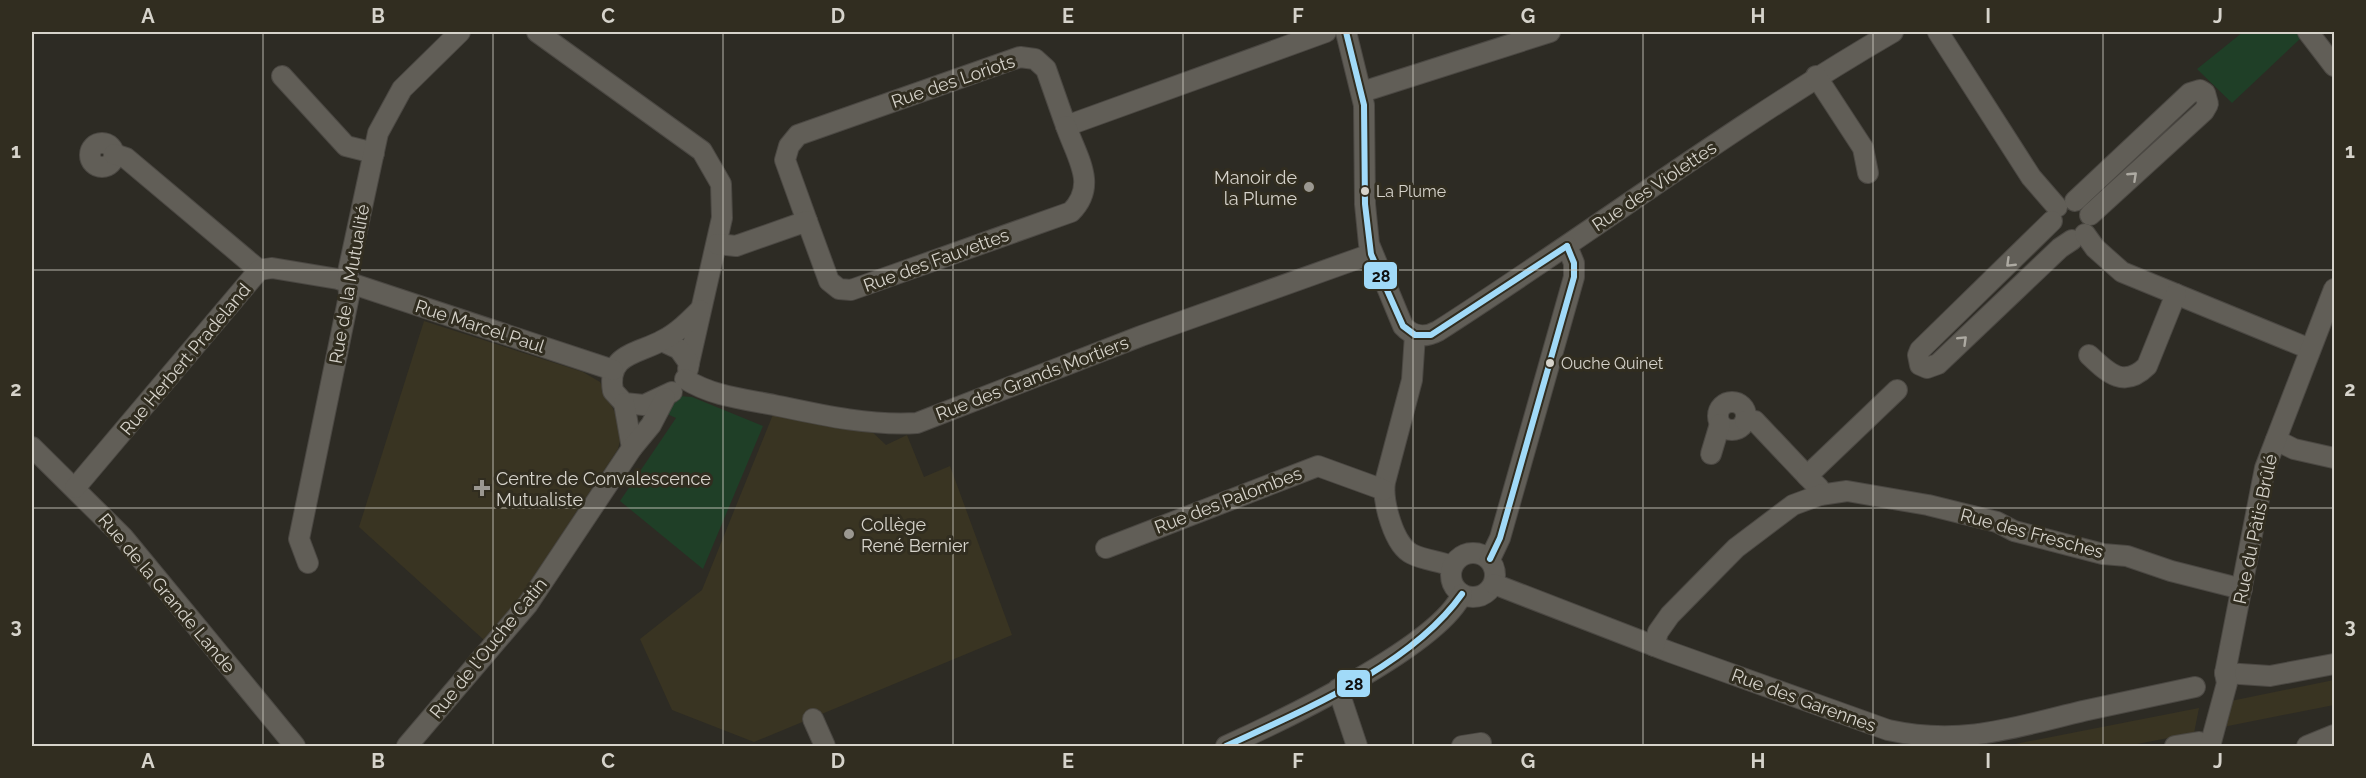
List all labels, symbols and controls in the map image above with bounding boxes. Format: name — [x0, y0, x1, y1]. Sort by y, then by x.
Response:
text: A — [141, 4, 155, 28]
text: B — [371, 4, 385, 28]
text: C — [601, 4, 615, 28]
text: D — [831, 4, 845, 28]
text: E — [1062, 4, 1074, 28]
text: F — [1292, 4, 1304, 28]
text: G — [1521, 4, 1535, 28]
text: H — [1751, 4, 1765, 28]
text: I — [1985, 4, 1991, 28]
text: J — [2213, 4, 2223, 28]
street label: Rue des Loriots — [889, 50, 1018, 112]
street label: Rue des Violettes — [1588, 137, 1720, 235]
text: 1 — [11, 139, 21, 163]
text: 1 — [2345, 139, 2355, 163]
place label: Manoir de la Plume — [1214, 167, 1297, 209]
one-way arrow — [2126, 172, 2137, 183]
marker: Manoir de la Plume — [1302, 180, 1316, 194]
place label: La Plume — [1376, 182, 1446, 201]
marker: La Plume — [1359, 185, 1371, 197]
street label: Rue de la Mutualité — [325, 202, 373, 365]
street label: Rue des Fauvettes — [860, 224, 1012, 296]
one-way arrow — [2007, 255, 2018, 266]
line badge: 28 — [1363, 261, 1398, 290]
text: 28 — [1372, 267, 1390, 286]
street label: Rue Herbert Pradeland — [115, 279, 255, 439]
street label: Rue Marcel Paul — [413, 295, 547, 357]
street label: Rue des Grands Mortiers — [933, 331, 1132, 424]
one-way arrow — [1956, 336, 1967, 347]
place label: Ouche Quinet — [1561, 354, 1664, 373]
marker: Ouche Quinet — [1544, 357, 1556, 369]
text: 2 — [10, 377, 22, 401]
text: 2 — [2344, 377, 2356, 401]
street label: Rue du Pâtis Brûlé — [2229, 452, 2281, 606]
street label: Rue des Palombes — [1151, 462, 1305, 538]
place label: Centre de Convalescence Mutualiste — [496, 468, 711, 510]
marker: Centre de Convalescence Mutualiste — [473, 479, 491, 497]
street label: Rue des Fresches — [1958, 504, 2106, 562]
street label: Rue de la Grande Lande — [94, 509, 240, 677]
place label: Collège René Bernier — [861, 514, 970, 556]
marker: Collège René Bernier — [842, 527, 856, 541]
street label: Rue de l'Ouche Catin — [425, 574, 551, 722]
text: 3 — [10, 614, 22, 638]
text: 3 — [2344, 614, 2356, 638]
street label: Rue des Garennes — [1729, 664, 1879, 736]
line badge: 28 — [1336, 669, 1371, 698]
text: 28 — [1345, 675, 1363, 694]
text: A — [141, 749, 155, 773]
text: B — [371, 749, 385, 773]
text: C — [601, 749, 615, 773]
text: D — [831, 749, 845, 773]
text: E — [1062, 749, 1074, 773]
text: F — [1292, 749, 1304, 773]
text: G — [1521, 749, 1535, 773]
text: H — [1751, 749, 1765, 773]
text: I — [1985, 749, 1991, 773]
text: J — [2213, 749, 2223, 773]

